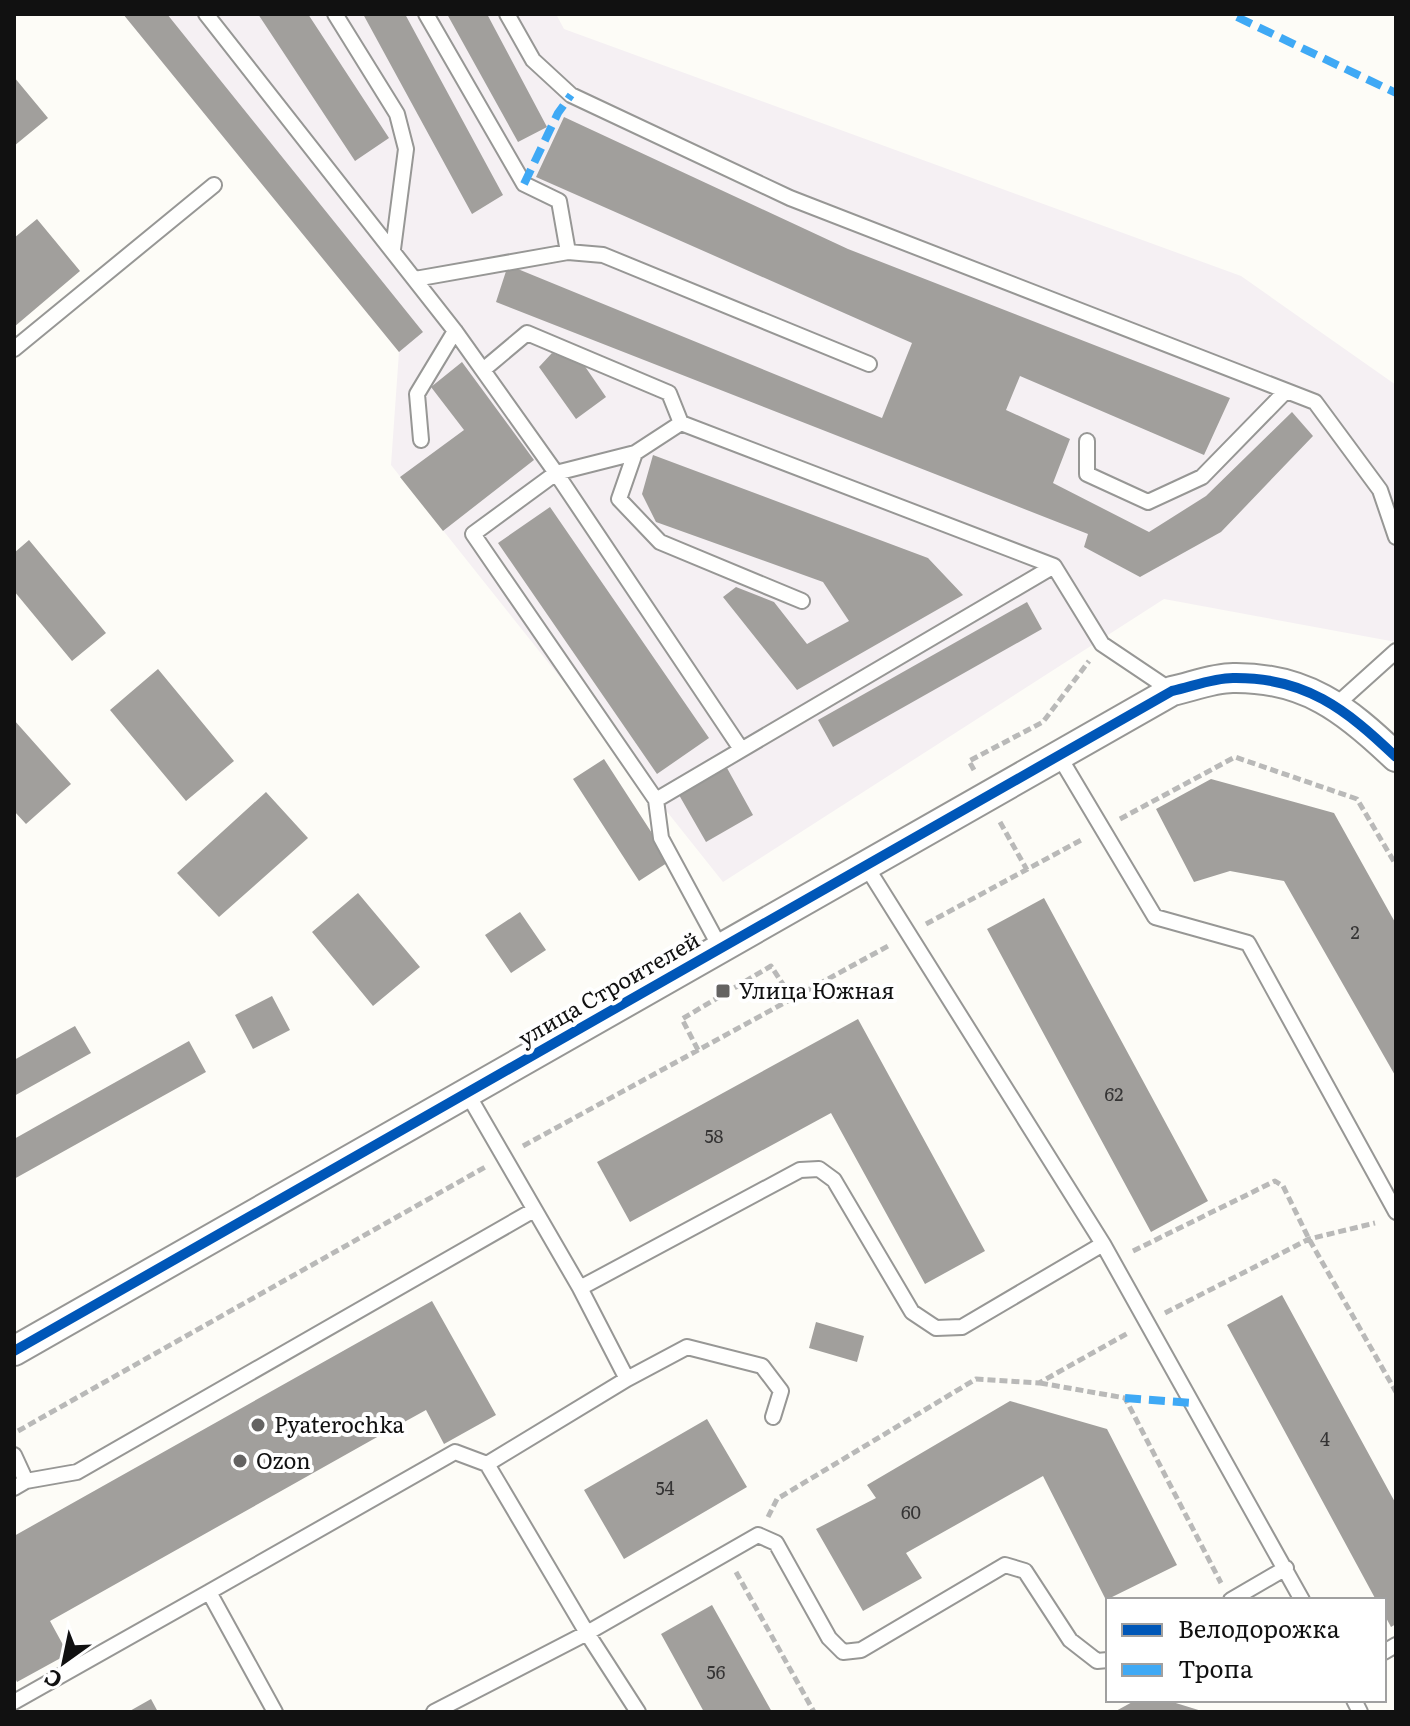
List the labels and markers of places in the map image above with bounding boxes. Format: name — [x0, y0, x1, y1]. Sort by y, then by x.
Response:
place label: Улица Южная — [739, 973, 895, 1006]
marker: Улица Южная — [714, 982, 732, 1000]
place label: Pyaterochka — [274, 1407, 405, 1440]
marker: Pyaterochka — [249, 1416, 267, 1434]
place label: Ozon — [256, 1443, 311, 1476]
marker: Ozon — [231, 1452, 249, 1470]

